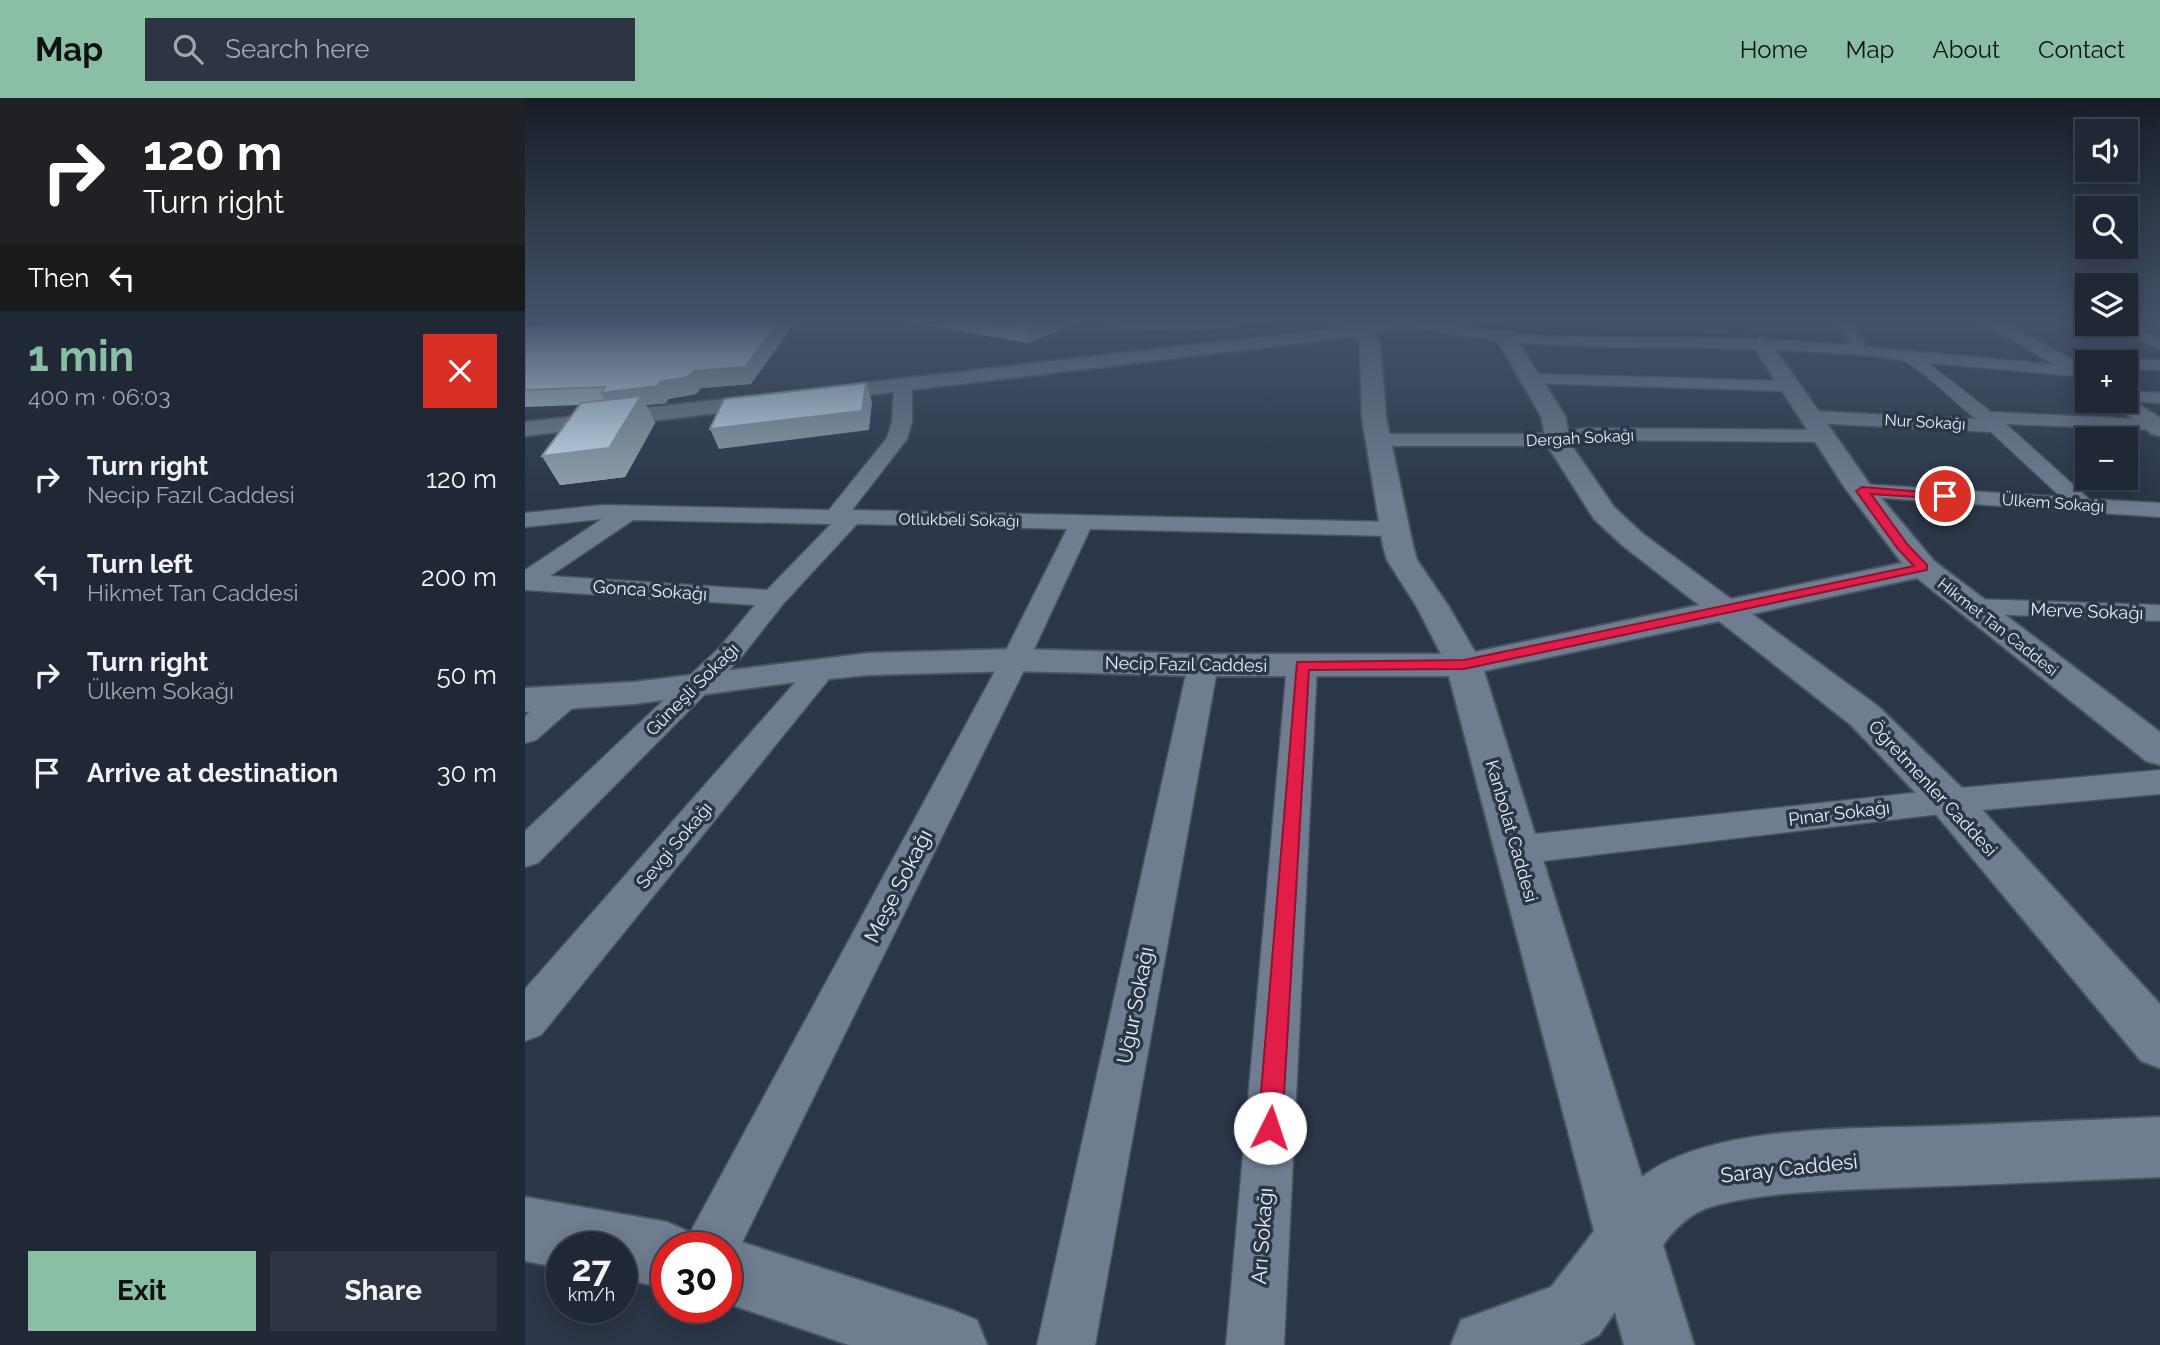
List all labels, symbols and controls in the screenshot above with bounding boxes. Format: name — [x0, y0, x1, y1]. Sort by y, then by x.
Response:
search box — [145, 18, 635, 81]
text: Map — [35, 30, 103, 69]
icon: search — [169, 30, 207, 68]
text: Search here — [225, 34, 370, 64]
text: Home — [1740, 35, 1808, 64]
text: Map — [1846, 35, 1894, 64]
text: About — [1932, 35, 2000, 64]
text: Contact — [2038, 35, 2125, 64]
map controls — [2075, 119, 2138, 490]
button: sound — [2075, 119, 2138, 182]
text: 120 m — [143, 124, 282, 181]
icon: right — [28, 126, 119, 217]
text: Turn right — [143, 183, 284, 220]
button: search — [2075, 196, 2138, 259]
icon: left — [103, 259, 141, 297]
text: Then — [28, 263, 89, 293]
button: layers — [2075, 273, 2138, 336]
text: 1 min — [28, 332, 134, 381]
button: close — [423, 334, 497, 408]
button: + — [2075, 350, 2138, 413]
text: 400 m · 06:03 — [28, 383, 170, 410]
street label: Nur Sokağı — [1884, 410, 1966, 434]
street label: Dergah Sokağı — [1526, 426, 1634, 450]
button: − — [2075, 427, 2138, 490]
text: Turn right — [87, 451, 208, 481]
icon: right — [28, 460, 66, 498]
text: 120 m — [426, 464, 497, 494]
pin — [1915, 466, 1975, 526]
icon: arrive — [1926, 477, 1964, 515]
text: Necip Fazıl Caddesi — [87, 481, 295, 508]
street label: Ülkem Sokağı — [2001, 489, 2105, 516]
street label: Otlukbeli Sokağı — [899, 509, 1019, 531]
text: Turn left — [87, 549, 193, 579]
icon: left — [28, 558, 66, 596]
text: 200 m — [421, 562, 497, 592]
street label: Hikmet Tan Caddesi — [1934, 574, 2062, 680]
street label: Gonca Sokağı — [592, 576, 708, 604]
text: Hikmet Tan Caddesi — [87, 579, 299, 606]
street label: Merve Sokağı — [2030, 599, 2144, 623]
street label: Güneşli Sokağı — [641, 638, 743, 740]
text: Turn right — [87, 647, 208, 677]
street label: Necip Fazıl Caddesi — [1105, 652, 1267, 676]
icon: right — [28, 656, 66, 694]
text: 50 m — [436, 660, 497, 690]
text: Ülkem Sokağı — [87, 677, 234, 704]
street label: Öğretmenler Caddesi — [1864, 716, 2002, 860]
icon: arrive — [28, 754, 66, 792]
text: Arrive at destination — [87, 758, 338, 788]
text: 30 m — [437, 758, 497, 788]
street label: Kanbolat Caddesi — [1482, 758, 1542, 904]
street label: Pınar Sokağı — [1787, 796, 1891, 830]
street label: Sevgi Sokağı — [632, 798, 716, 892]
street label: Meşe Sokağı — [859, 825, 937, 947]
street label: Uğur Sokağı — [1111, 944, 1159, 1066]
position arrow — [1233, 1091, 1307, 1165]
street label: Saray Caddesi — [1719, 1148, 1859, 1188]
street label: Arı Sokağı — [1246, 1187, 1278, 1285]
speed limit sign: 30 — [651, 1232, 742, 1323]
text: 27 — [572, 1248, 611, 1289]
button: Exit — [28, 1251, 256, 1331]
button: Share — [270, 1251, 497, 1331]
text: km/h — [568, 1284, 615, 1305]

